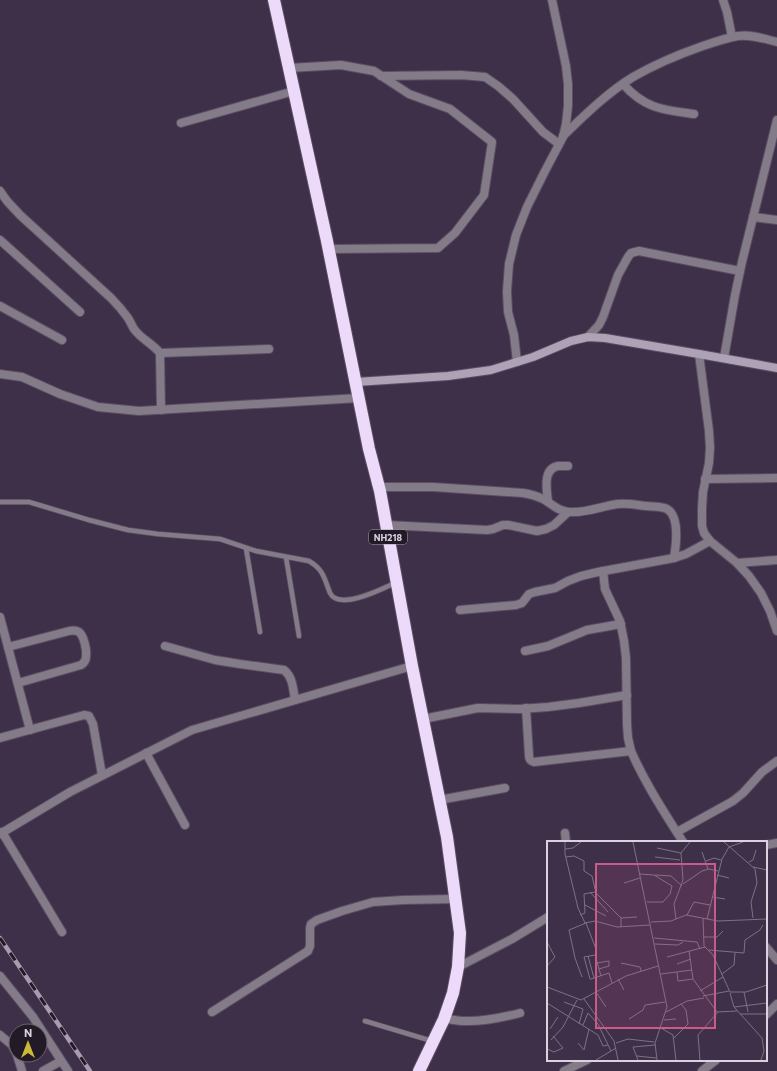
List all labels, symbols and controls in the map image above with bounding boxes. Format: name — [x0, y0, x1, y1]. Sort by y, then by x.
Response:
road number: NH218 — [369, 530, 407, 544]
inset map — [547, 841, 767, 1061]
north arrow — [8, 1023, 48, 1063]
text: N — [24, 1026, 32, 1039]

